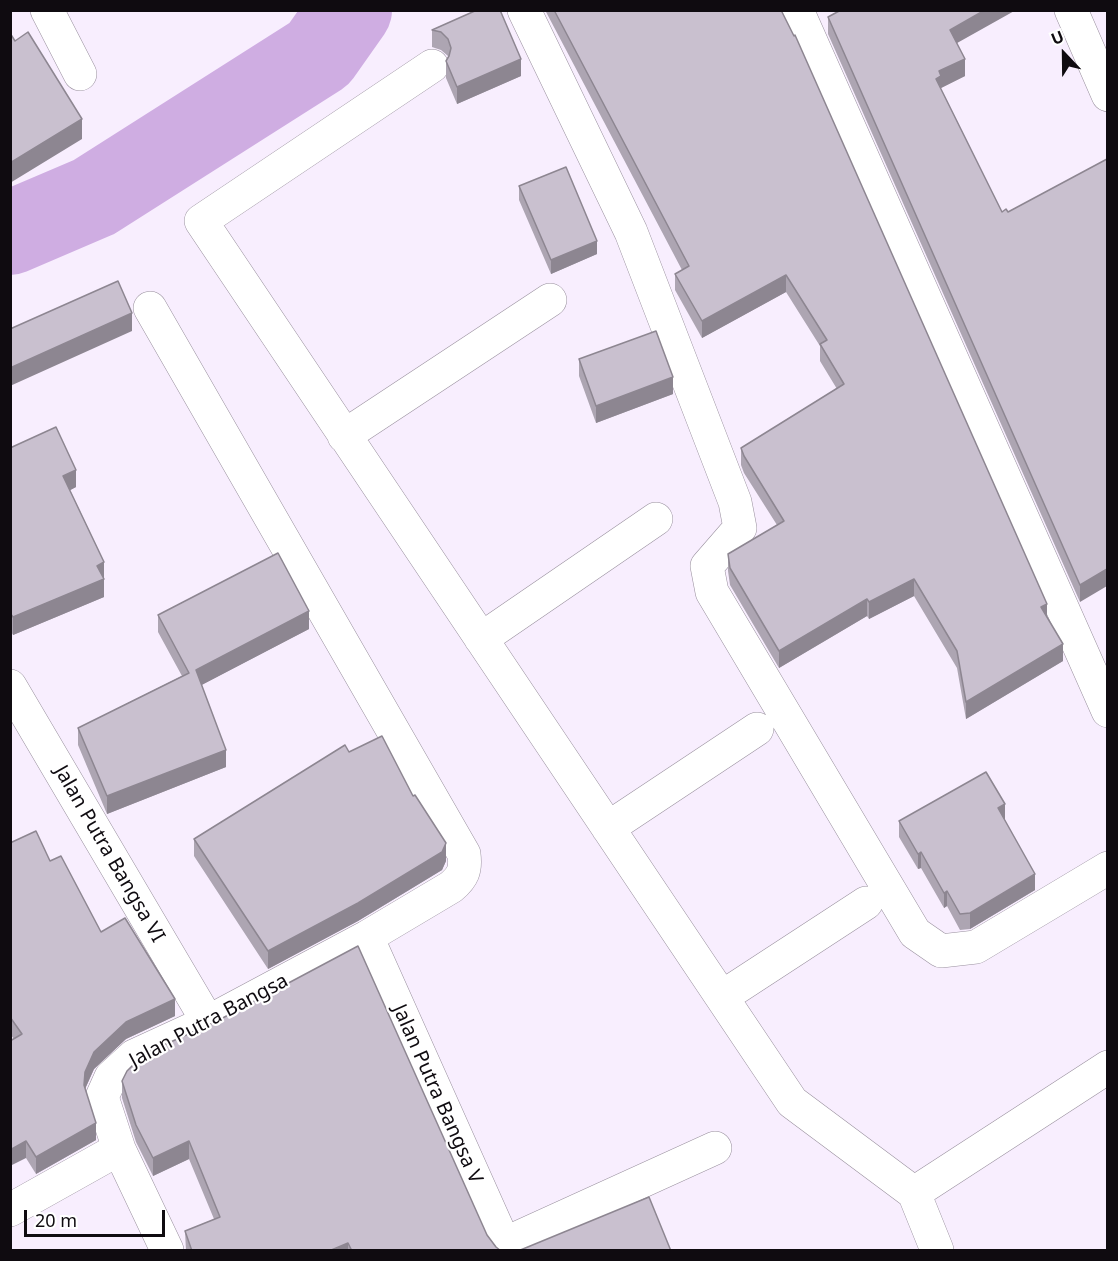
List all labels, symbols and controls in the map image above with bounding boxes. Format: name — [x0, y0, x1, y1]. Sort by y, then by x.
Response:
north arrow — [1034, 24, 1094, 84]
text: U — [1048, 25, 1067, 50]
street label: Jalan Putra Bangsa VI — [49, 761, 169, 947]
street label: Jalan Putra Bangsa — [126, 969, 292, 1073]
street label: Jalan Putra Bangsa V — [387, 1001, 487, 1187]
scale bar — [27, 1198, 168, 1236]
text: 20 m — [35, 1208, 77, 1232]

